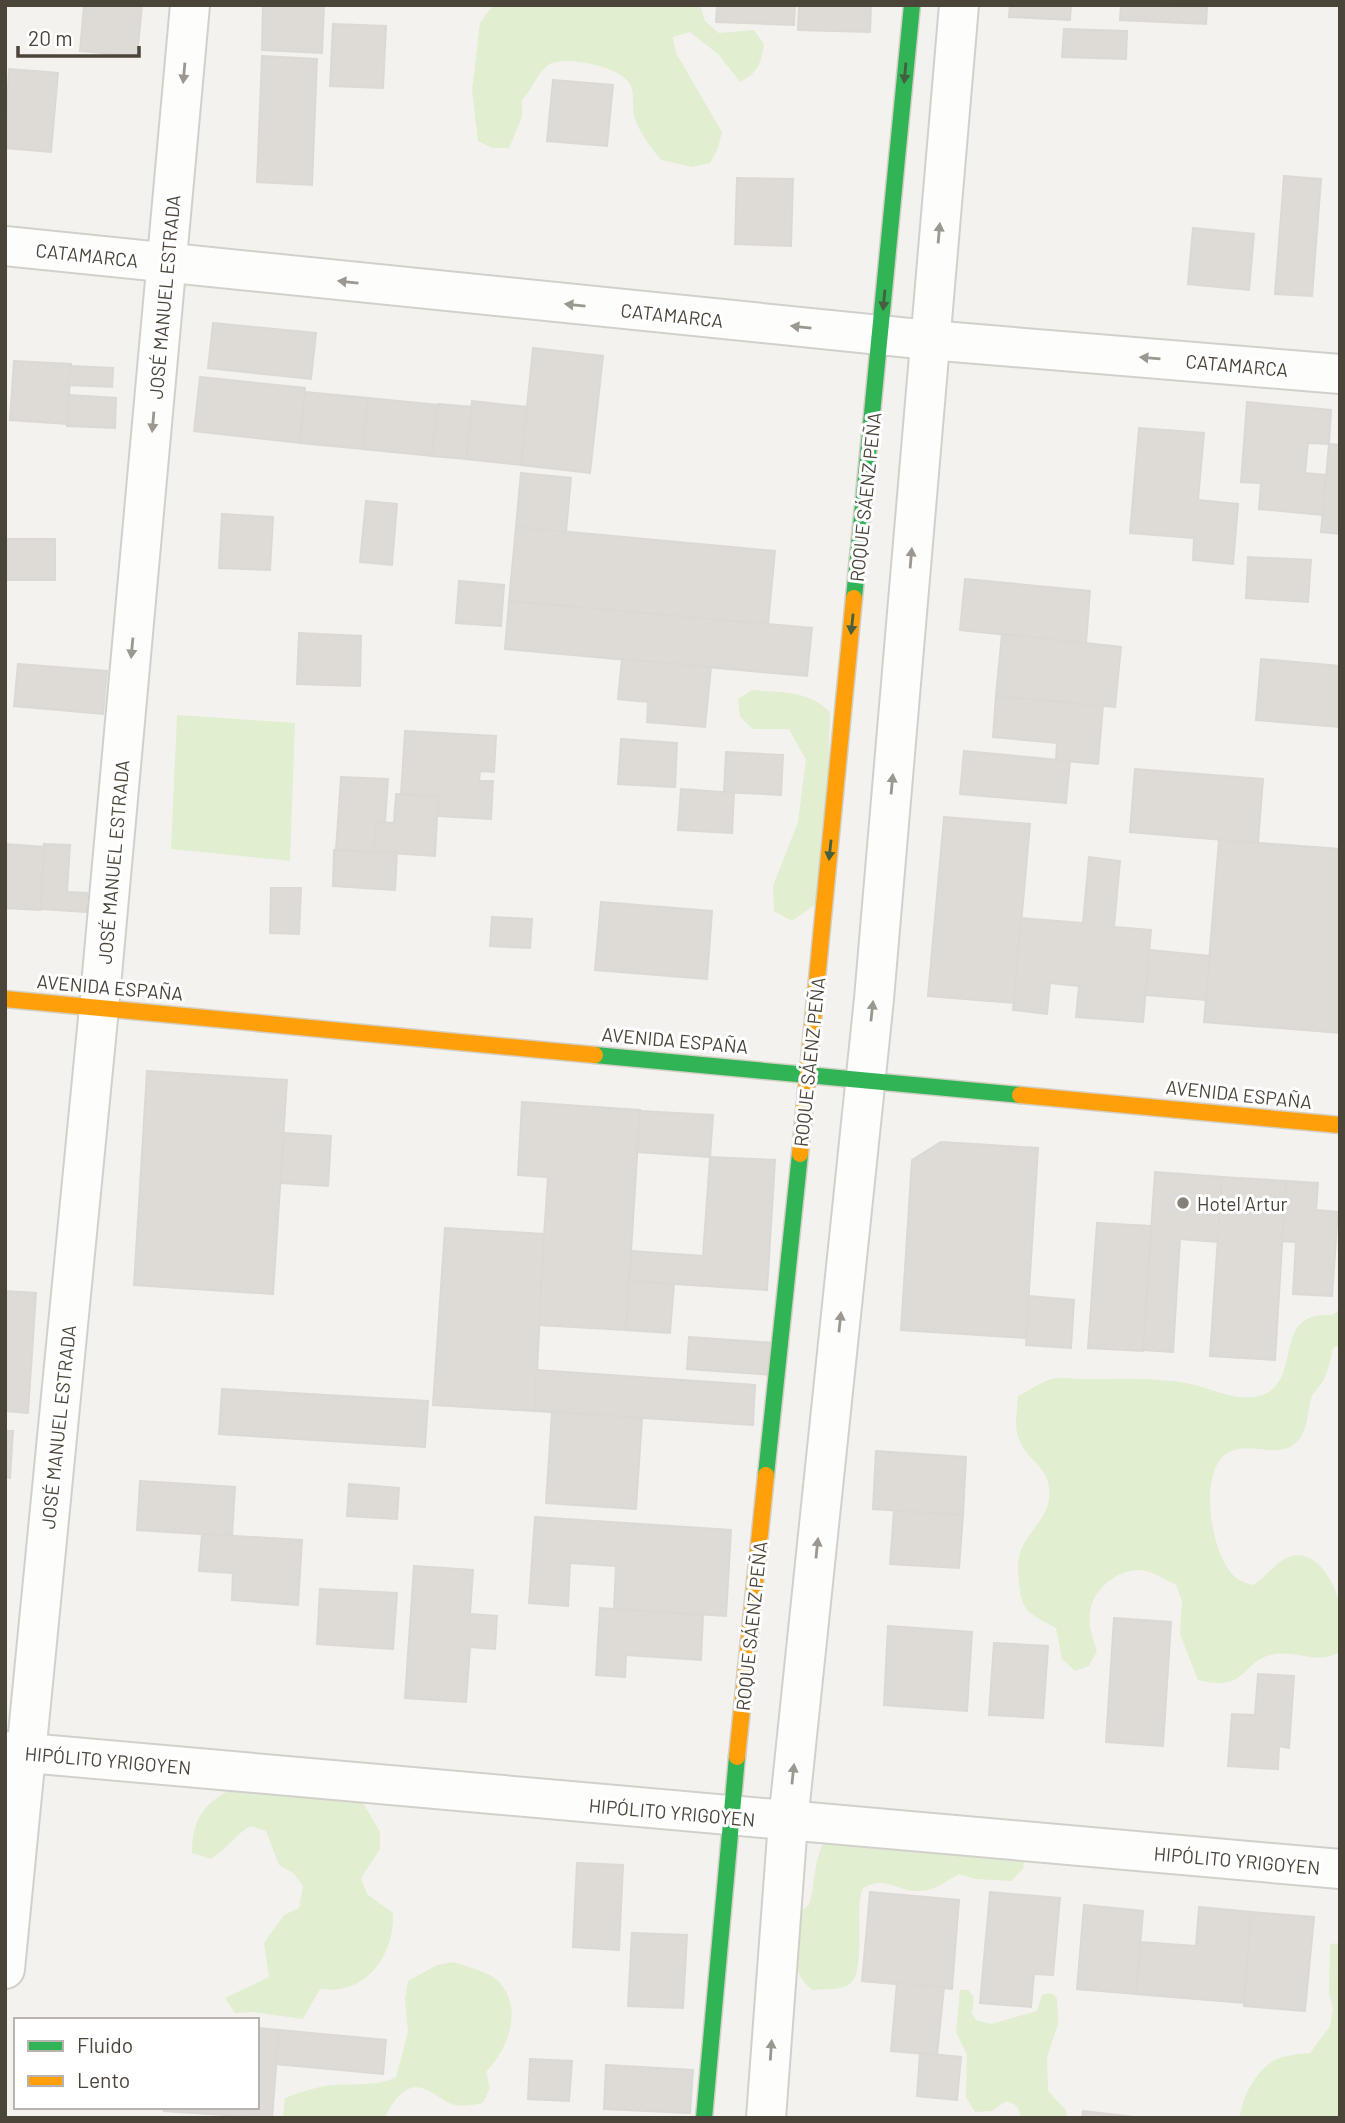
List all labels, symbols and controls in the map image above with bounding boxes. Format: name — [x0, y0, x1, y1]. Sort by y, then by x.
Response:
scale bar — [18, 14, 138, 58]
text: 20 m — [28, 25, 73, 50]
one-way arrow — [178, 62, 189, 84]
one-way arrow — [900, 62, 911, 84]
street label: JOSÉ MANUEL ESTRADA — [144, 194, 184, 400]
one-way arrow — [934, 222, 945, 244]
street label: CATAMARCA — [35, 238, 139, 272]
one-way arrow — [337, 276, 359, 287]
one-way arrow — [878, 289, 889, 311]
street label: CATAMARCA — [620, 298, 724, 332]
one-way arrow — [563, 299, 585, 310]
one-way arrow — [790, 322, 812, 333]
street label: CATAMARCA — [1185, 349, 1289, 381]
one-way arrow — [1138, 352, 1160, 363]
one-way arrow — [147, 411, 158, 433]
street label: ROQUE SÁENZ PEÑA — [845, 411, 885, 583]
one-way arrow — [906, 546, 917, 568]
one-way arrow — [846, 613, 857, 635]
one-way arrow — [126, 638, 137, 660]
street label: JOSÉ MANUEL ESTRADA — [93, 759, 133, 965]
one-way arrow — [887, 773, 898, 795]
one-way arrow — [824, 839, 835, 861]
street label: AVENIDA ESPAÑA — [36, 969, 184, 1005]
street label: ROQUE SÁENZ PEÑA — [789, 976, 829, 1148]
one-way arrow — [867, 1000, 878, 1022]
street label: AVENIDA ESPAÑA — [601, 1022, 749, 1058]
street label: AVENIDA ESPAÑA — [1165, 1075, 1313, 1113]
place label: Hotel Artur — [1197, 1192, 1287, 1215]
marker: Hotel Artur — [1175, 1195, 1191, 1211]
one-way arrow — [835, 1310, 846, 1332]
street label: JOSÉ MANUEL ESTRADA — [36, 1324, 80, 1530]
one-way arrow — [811, 1537, 822, 1559]
street label: ROQUE SÁENZ PEÑA — [731, 1540, 771, 1712]
street label: HIPÓLITO YRIGOYEN — [24, 1741, 192, 1779]
one-way arrow — [788, 1763, 799, 1785]
street label: HIPÓLITO YRIGOYEN — [588, 1793, 756, 1831]
street label: HIPÓLITO YRIGOYEN — [1153, 1841, 1321, 1879]
legend — [14, 2018, 259, 2109]
text: Fluido — [77, 2032, 133, 2057]
one-way arrow — [766, 2038, 777, 2060]
text: Lento — [77, 2067, 130, 2092]

